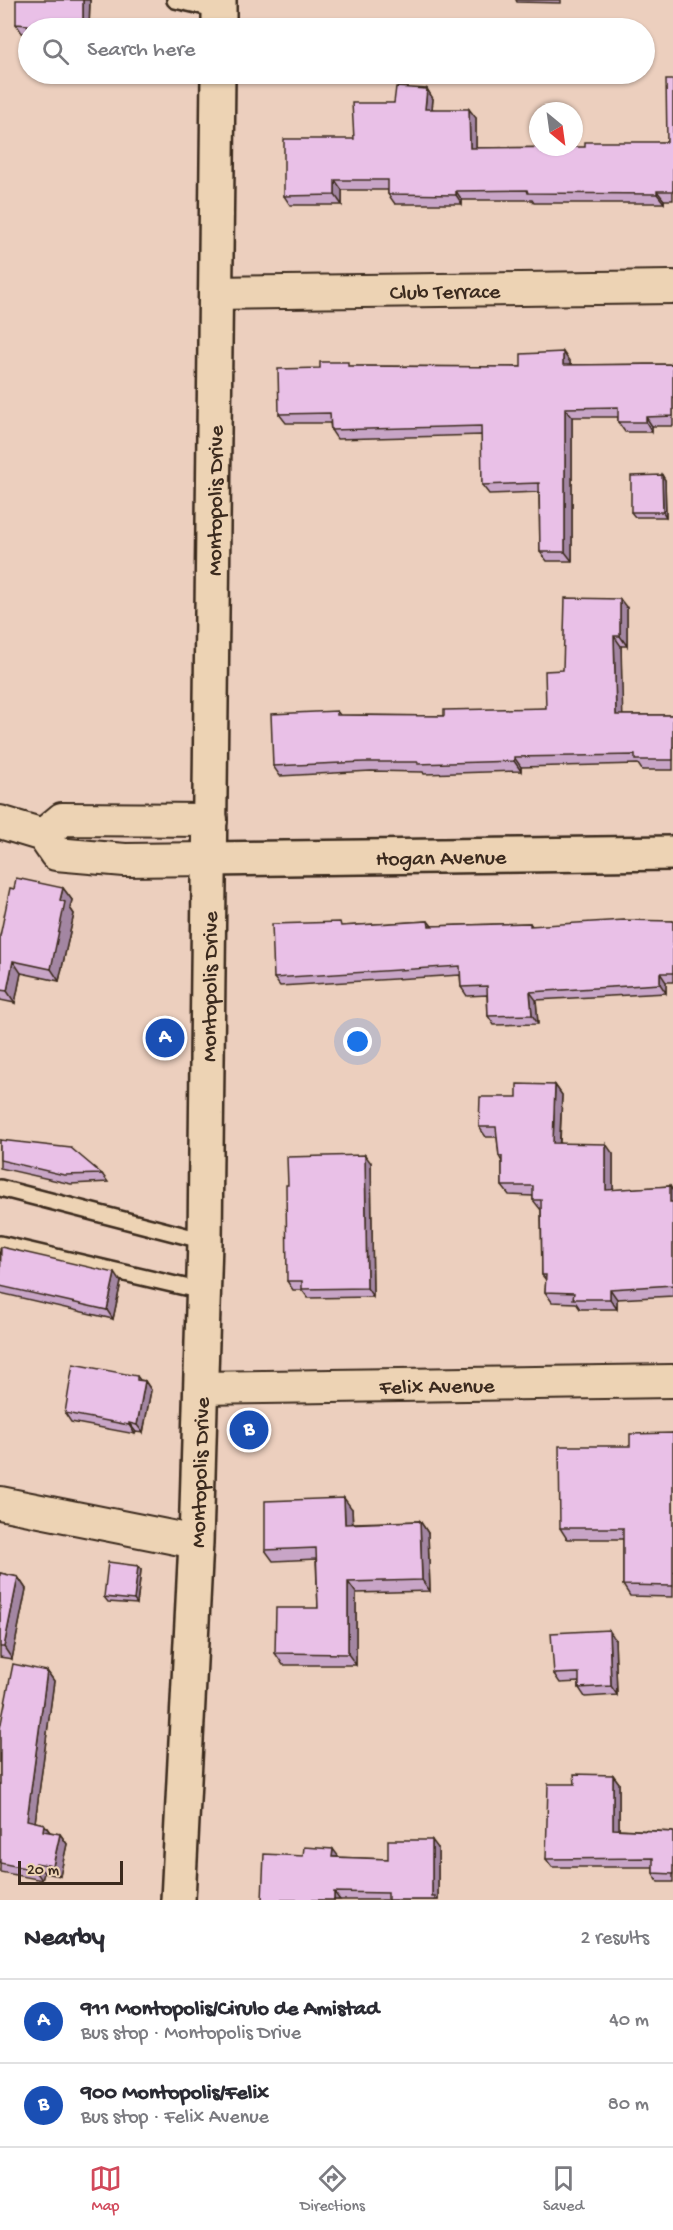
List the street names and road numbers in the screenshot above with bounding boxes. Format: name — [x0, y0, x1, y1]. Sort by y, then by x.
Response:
street label: Club Terrace — [390, 280, 501, 308]
street label: Montopolis Drive — [203, 425, 231, 576]
street label: Hogan Avenue — [376, 846, 507, 874]
street label: Montopolis Drive — [198, 910, 226, 1062]
street label: Felix Avenue — [378, 1375, 495, 1402]
street label: Montopolis Drive — [187, 1396, 217, 1548]

